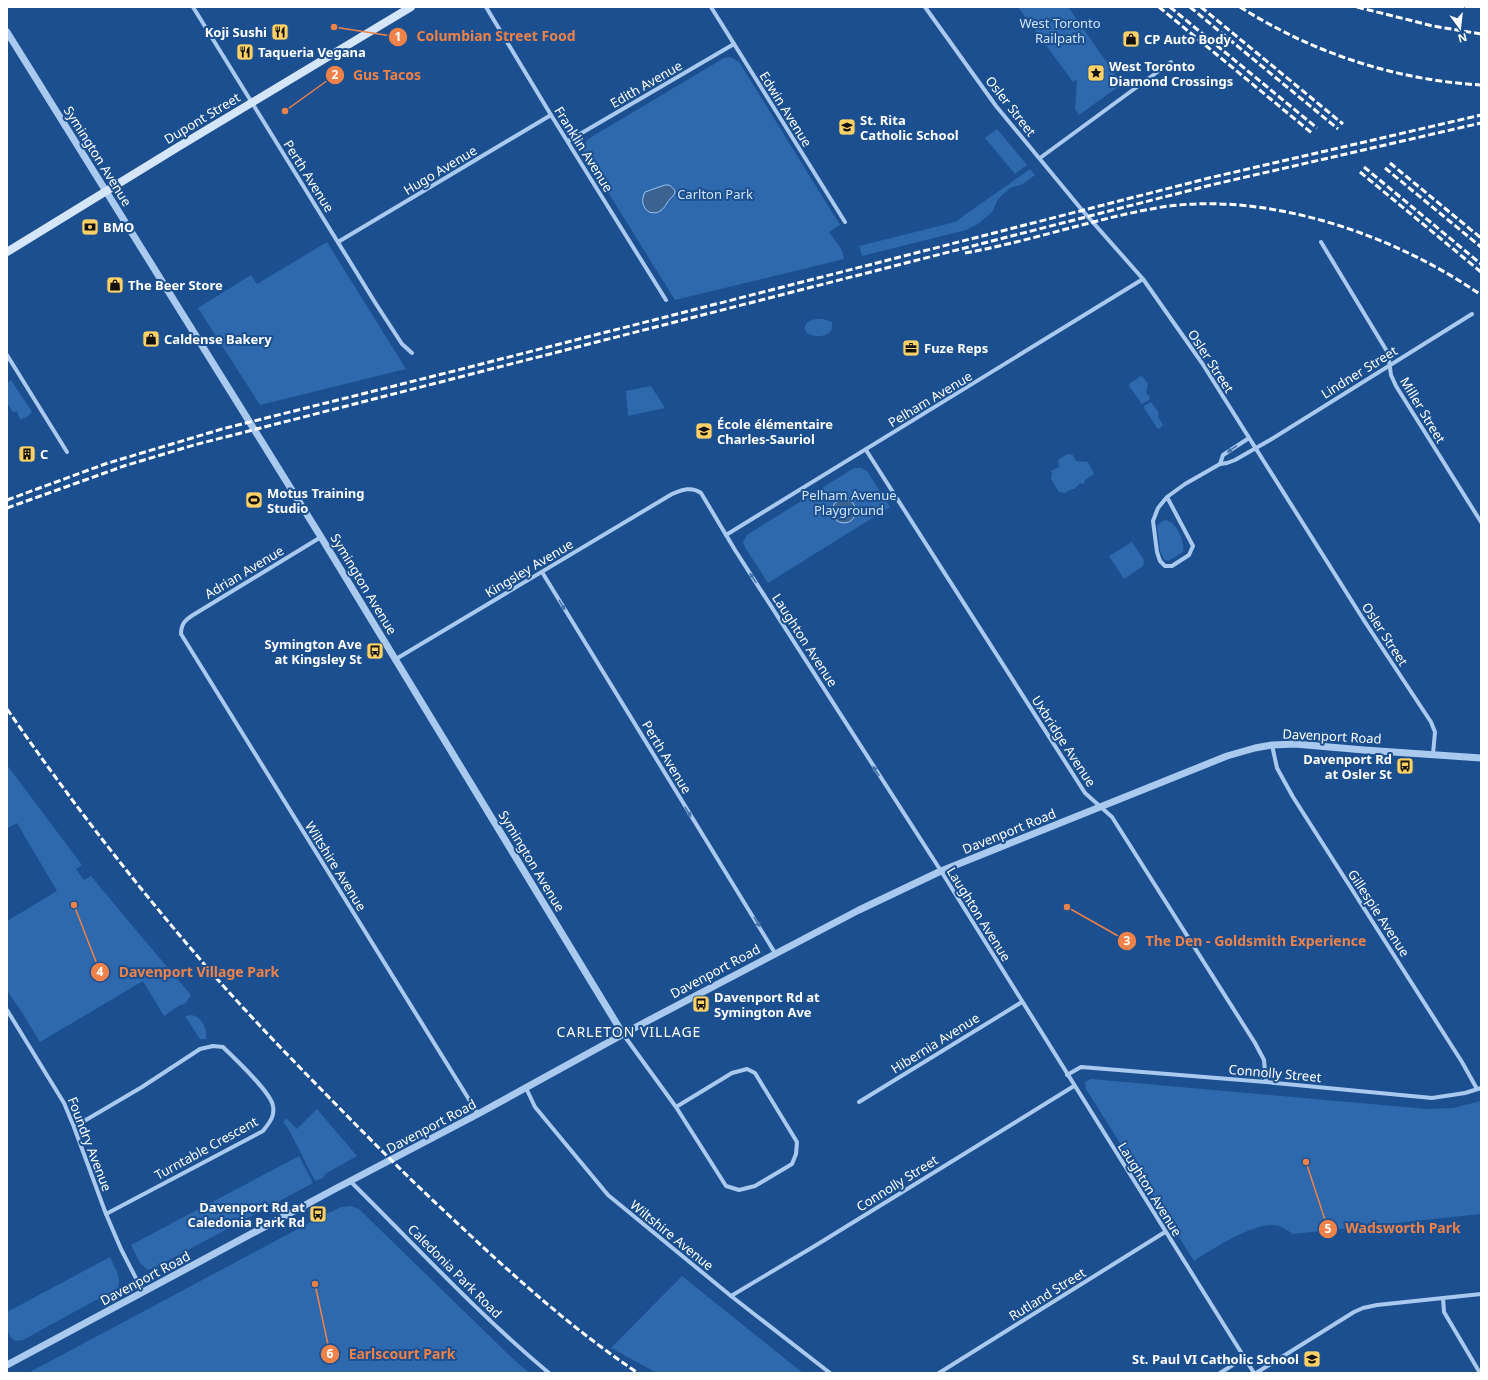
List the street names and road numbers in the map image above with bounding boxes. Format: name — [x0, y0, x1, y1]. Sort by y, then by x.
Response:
street label: Edith Avenue — [607, 56, 685, 112]
street label: Edwin Avenue — [756, 68, 816, 150]
street label: Osler Street — [982, 72, 1040, 140]
street label: Dupont Street — [161, 88, 244, 148]
street label: Symington Avenue — [60, 103, 136, 209]
street label: Franklin Avenue — [550, 103, 618, 195]
street label: Perth Avenue — [280, 136, 338, 216]
street label: Hugo Avenue — [400, 141, 480, 199]
street label: Osler Street — [1184, 326, 1238, 396]
street label: Lindner Street — [1318, 341, 1401, 403]
street label: Pelham Avenue — [885, 367, 975, 431]
street label: Miller Street — [1396, 374, 1450, 447]
street label: Symington Avenue — [327, 530, 401, 638]
street label: Kingsley Avenue — [482, 535, 576, 601]
street label: Adrian Avenue — [201, 541, 287, 603]
street label: Laughton Avenue — [768, 590, 842, 690]
street label: Osler Street — [1358, 599, 1412, 669]
street label: Uxbridge Avenue — [1028, 692, 1100, 790]
street label: Perth Avenue — [638, 717, 696, 797]
street label: Davenport Road — [1282, 724, 1382, 748]
street label: Davenport Road — [960, 804, 1058, 858]
street label: Symington Avenue — [495, 807, 569, 915]
street label: Wiltshire Avenue — [301, 818, 371, 914]
street label: Laughton Avenue — [943, 864, 1015, 964]
street label: Gillespie Avenue — [1344, 866, 1414, 960]
street label: Davenport Road — [667, 940, 763, 1002]
street label: Hibernia Avenue — [887, 1009, 983, 1077]
street label: Connolly Street — [1228, 1060, 1322, 1086]
street label: Foundry Avenue — [64, 1094, 116, 1194]
street label: Davenport Road — [383, 1095, 479, 1157]
street label: Turntable Crescent — [151, 1112, 261, 1184]
street label: Laughton Avenue — [1114, 1139, 1186, 1239]
street label: Connolly Street — [853, 1151, 941, 1215]
street label: Wiltshire Avenue — [626, 1196, 718, 1274]
street label: Caledonia Park Road — [404, 1220, 506, 1322]
street label: Davenport Road — [97, 1247, 193, 1309]
street label: Rutland Street — [1005, 1263, 1089, 1325]

